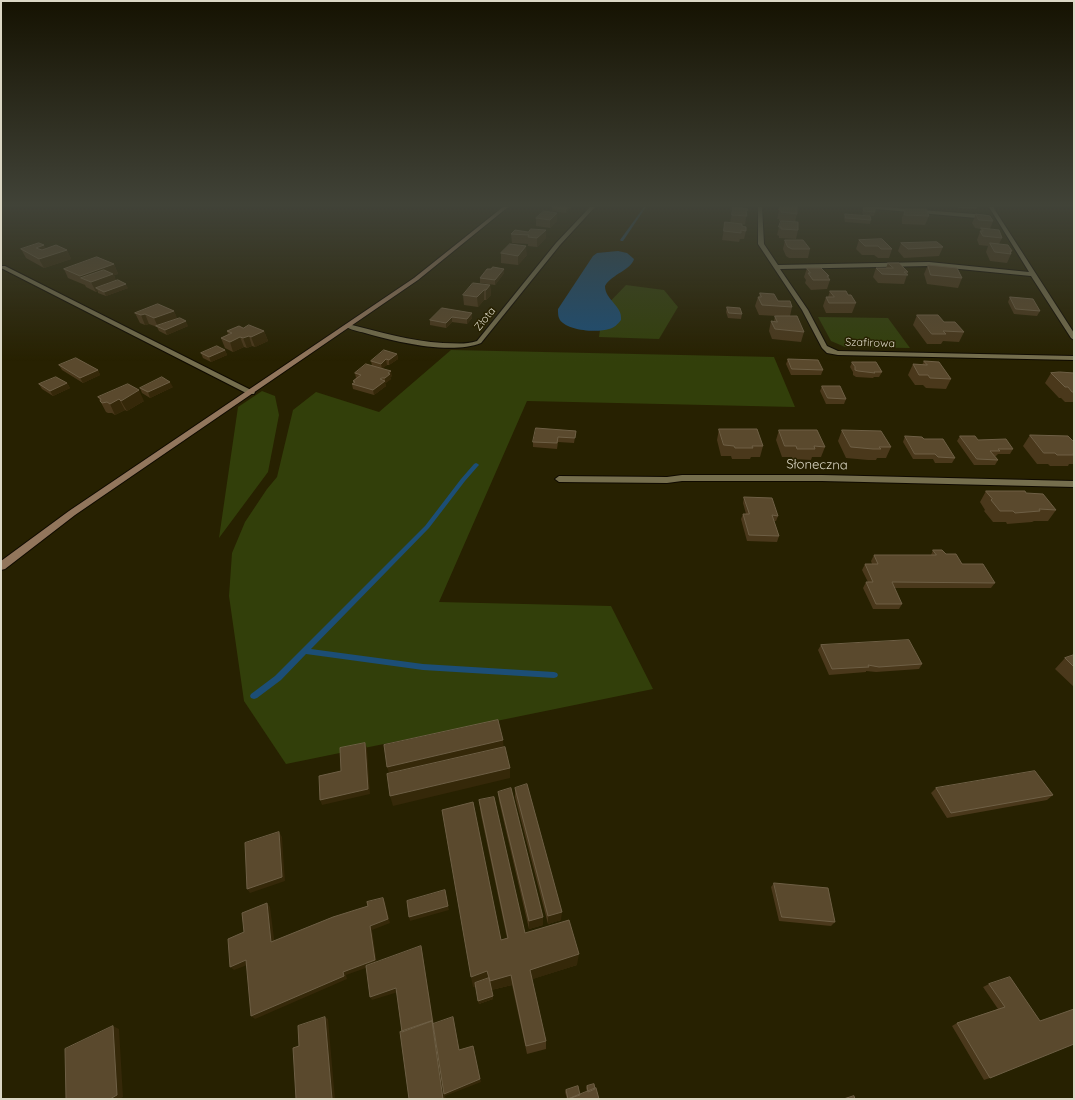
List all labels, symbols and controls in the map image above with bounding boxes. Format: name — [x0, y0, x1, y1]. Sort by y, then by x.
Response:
street label: Złota — [471, 304, 499, 334]
street label: Szafirowa — [845, 336, 895, 350]
street label: Słoneczna — [786, 457, 848, 473]

